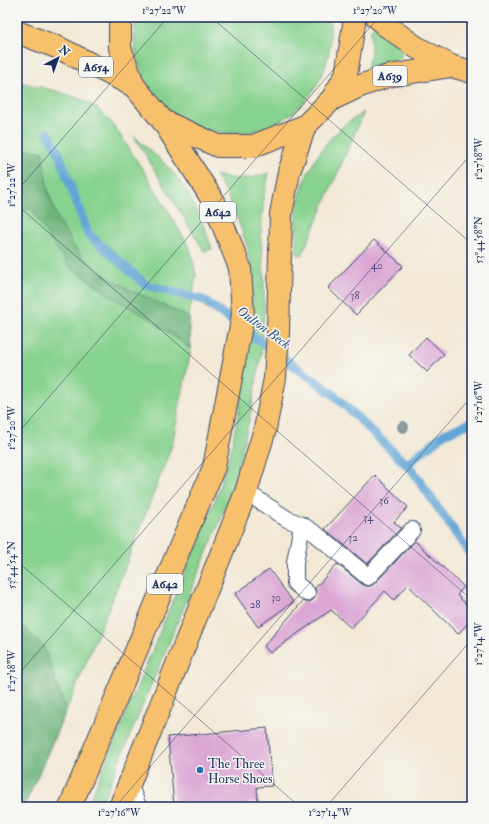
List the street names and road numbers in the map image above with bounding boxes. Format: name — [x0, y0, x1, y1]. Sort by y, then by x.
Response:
road number: A654 — [79, 57, 113, 77]
road number: A639 — [373, 66, 407, 86]
road number: A642 — [200, 202, 236, 222]
road number: A642 — [147, 574, 183, 594]

